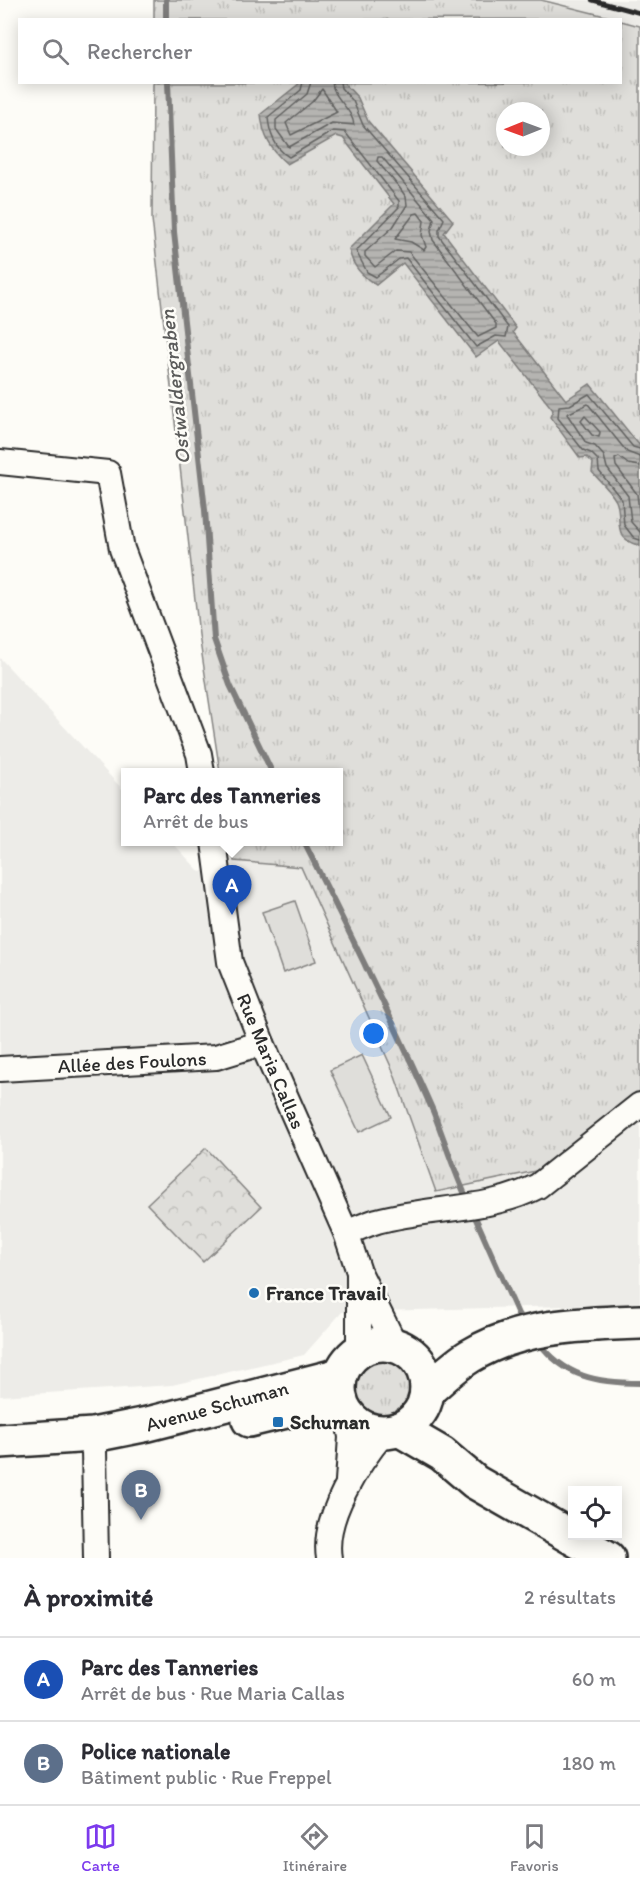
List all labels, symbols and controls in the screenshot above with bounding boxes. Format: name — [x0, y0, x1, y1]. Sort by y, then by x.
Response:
search box — [18, 18, 622, 84]
icon: search — [39, 35, 72, 68]
text: Rechercher — [87, 38, 192, 65]
north arrow — [496, 102, 550, 156]
water label: Ostwaldergraben — [154, 308, 195, 466]
popup — [121, 768, 343, 846]
text: Parc des Tanneries — [143, 782, 321, 809]
text: Arrêt de bus — [143, 809, 248, 833]
pin: A — [212, 866, 252, 915]
street label: Rue Maria Callas — [232, 990, 310, 1132]
your location — [359, 1019, 388, 1048]
street label: Allée des Foulons — [57, 1046, 207, 1078]
place label: France Travail — [266, 1281, 387, 1305]
marker: France Travail — [247, 1286, 261, 1300]
street label: Avenue Schuman — [143, 1375, 291, 1437]
place label: Schuman — [290, 1410, 371, 1434]
marker: Schuman — [271, 1415, 285, 1429]
pin: B — [122, 1470, 160, 1520]
map controls — [568, 1486, 622, 1540]
button: locate — [568, 1486, 622, 1540]
text: À proximité — [24, 1581, 153, 1613]
text: 2 résultats — [524, 1585, 616, 1609]
text: Parc des Tanneries — [81, 1654, 258, 1681]
text: A — [37, 1667, 50, 1691]
text: 60 m — [572, 1667, 616, 1691]
text: Arrêt de bus · Rue Maria Callas — [81, 1681, 345, 1705]
text: Police nationale — [81, 1738, 230, 1765]
text: B — [37, 1751, 50, 1775]
text: 180 m — [562, 1751, 616, 1775]
text: Bâtiment public · Rue Freppel — [81, 1765, 332, 1789]
tab: Carte — [81, 1820, 120, 1875]
tab: Itinéraire — [283, 1820, 347, 1875]
tab: Favoris — [510, 1820, 559, 1875]

